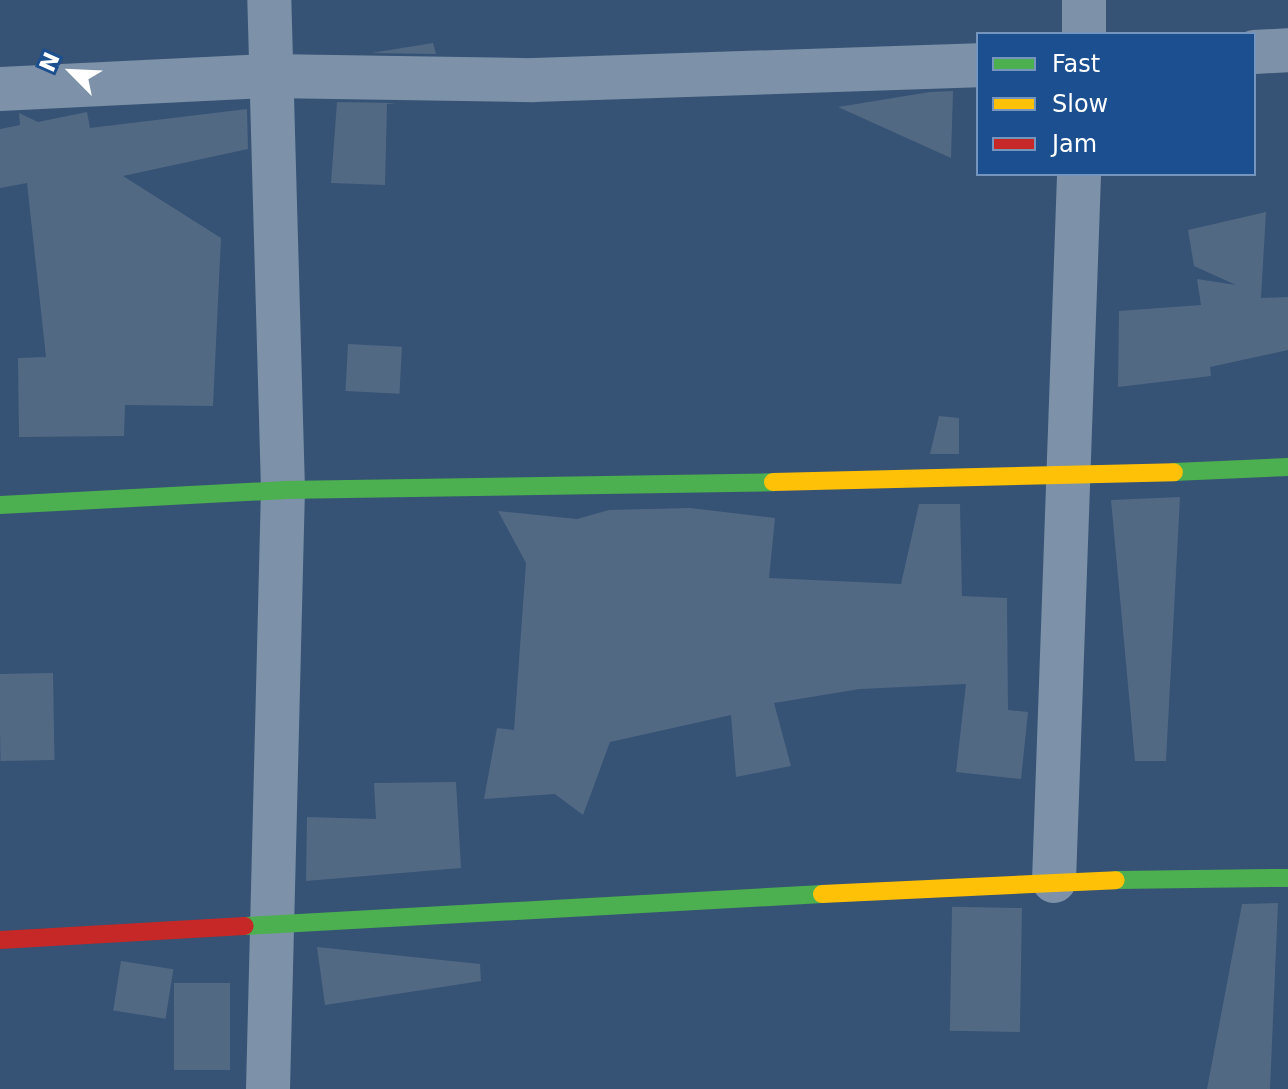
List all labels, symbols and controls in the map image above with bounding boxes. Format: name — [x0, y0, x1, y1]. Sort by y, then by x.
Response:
north arrow — [32, 32, 112, 112]
legend — [976, 32, 1256, 176]
text: N — [34, 49, 65, 76]
text: Fast — [1052, 50, 1100, 78]
text: Slow — [1052, 90, 1108, 118]
text: Jam — [1052, 130, 1097, 158]

